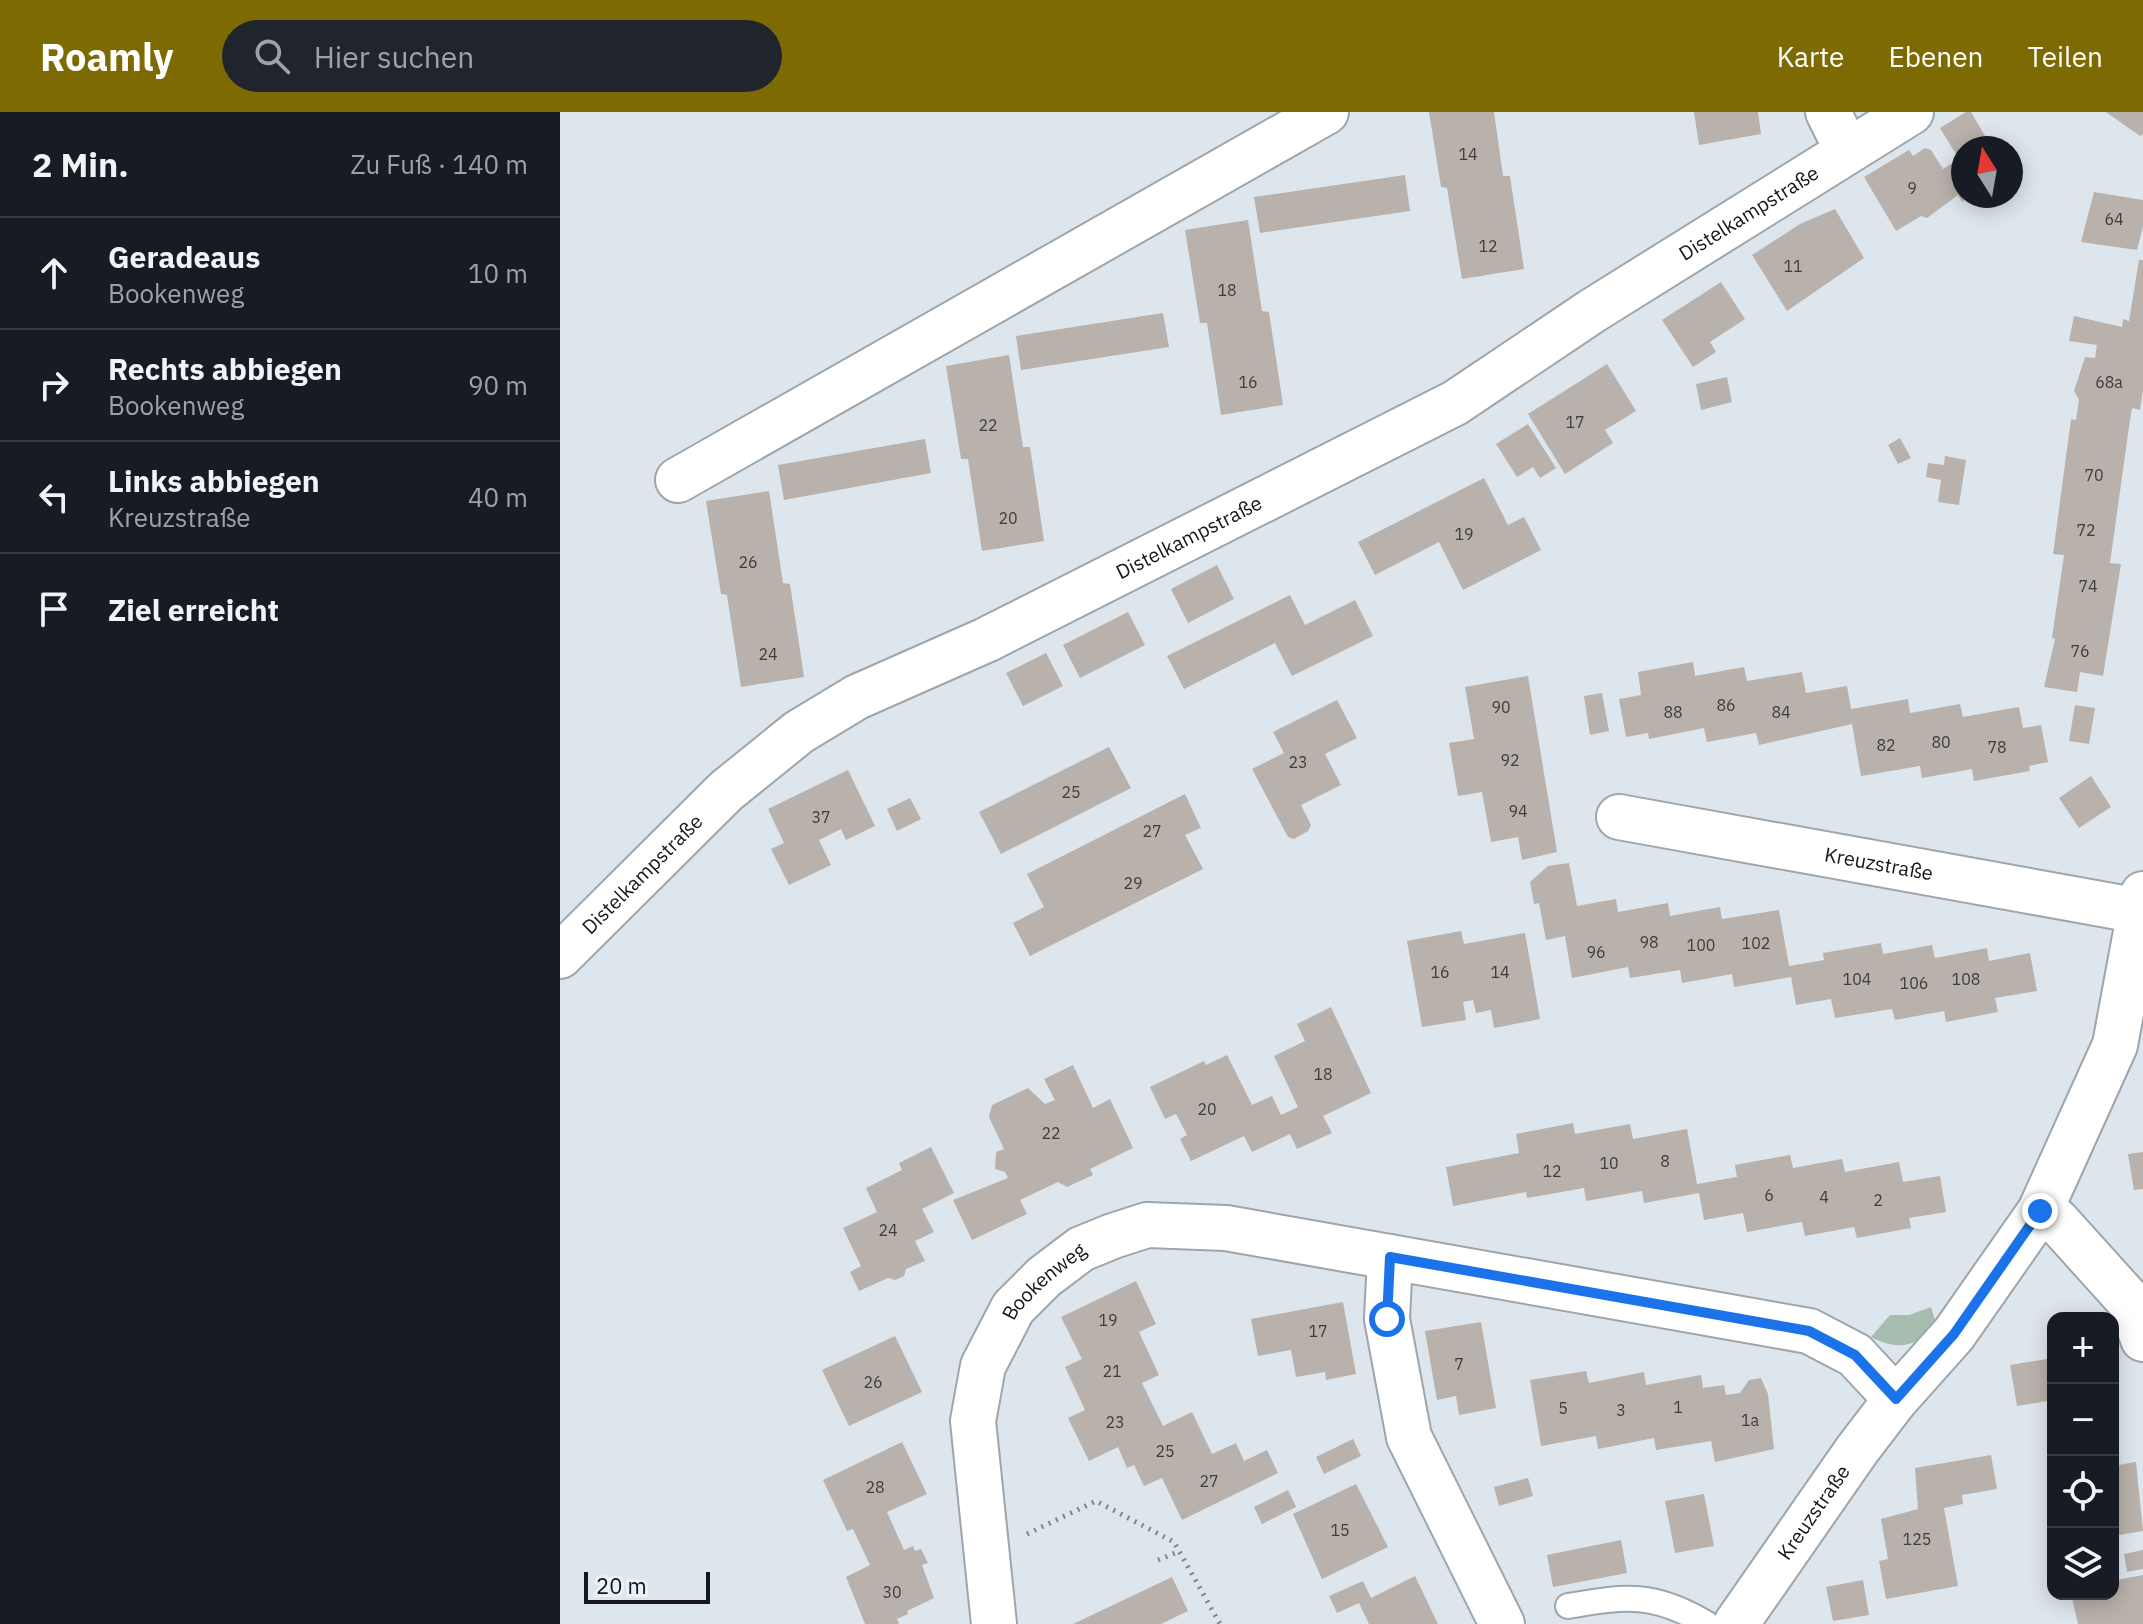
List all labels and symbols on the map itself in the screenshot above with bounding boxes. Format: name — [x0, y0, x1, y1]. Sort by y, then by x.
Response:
north arrow — [1951, 136, 2023, 208]
house number: 14 — [1458, 144, 1478, 164]
street label: Distelkampstraße — [1673, 159, 1824, 267]
house number: 9 — [1907, 178, 1917, 198]
house number: 64 — [2104, 209, 2124, 229]
house number: 12 — [1478, 236, 1498, 256]
house number: 11 — [1783, 256, 1803, 276]
house number: 18 — [1217, 280, 1237, 300]
house number: 16 — [1238, 372, 1258, 392]
house number: 68a — [2095, 372, 2123, 392]
house number: 17 — [1565, 412, 1585, 432]
house number: 22 — [978, 415, 998, 435]
house number: 70 — [2084, 465, 2104, 485]
street label: Distelkampstraße — [1111, 489, 1266, 585]
house number: 20 — [998, 508, 1018, 528]
house number: 72 — [2076, 520, 2096, 540]
house number: 19 — [1454, 524, 1474, 544]
house number: 26 — [738, 552, 758, 572]
house number: 74 — [2078, 576, 2098, 596]
house number: 76 — [2070, 641, 2090, 661]
house number: 24 — [758, 644, 778, 664]
house number: 86 — [1716, 695, 1736, 715]
house number: 90 — [1491, 697, 1511, 717]
house number: 88 — [1663, 702, 1683, 722]
house number: 84 — [1771, 702, 1791, 722]
house number: 80 — [1931, 732, 1951, 752]
house number: 82 — [1876, 735, 1896, 755]
house number: 78 — [1987, 737, 2007, 757]
house number: 92 — [1500, 750, 1520, 770]
house number: 23 — [1288, 752, 1308, 772]
house number: 25 — [1061, 782, 1081, 802]
house number: 94 — [1508, 801, 1528, 821]
house number: 37 — [811, 807, 831, 827]
street label: Distelkampstraße — [576, 808, 708, 940]
house number: 27 — [1142, 821, 1162, 841]
street label: Kreuzstraße — [1822, 840, 1935, 886]
house number: 29 — [1123, 873, 1143, 893]
house number: 98 — [1639, 932, 1659, 952]
house number: 102 — [1742, 933, 1770, 953]
house number: 100 — [1687, 935, 1715, 955]
house number: 96 — [1586, 942, 1606, 962]
house number: 16 — [1430, 962, 1450, 982]
house number: 14 — [1490, 962, 1510, 982]
house number: 104 — [1843, 969, 1871, 989]
house number: 108 — [1952, 969, 1980, 989]
house number: 106 — [1900, 973, 1928, 993]
house number: 18 — [1313, 1064, 1333, 1084]
house number: 20 — [1197, 1099, 1217, 1119]
house number: 22 — [1041, 1123, 1061, 1143]
house number: 8 — [1660, 1151, 1670, 1171]
house number: 10 — [1599, 1153, 1619, 1173]
house number: 12 — [1542, 1161, 1562, 1181]
house number: 6 — [1764, 1185, 1774, 1205]
house number: 4 — [1819, 1187, 1829, 1207]
house number: 2 — [1873, 1190, 1883, 1210]
route end — [2022, 1193, 2058, 1229]
house number: 24 — [878, 1220, 898, 1240]
street label: Bookenweg — [995, 1236, 1091, 1324]
route start — [1369, 1301, 1405, 1337]
house number: 19 — [1098, 1310, 1118, 1330]
house number: 17 — [1308, 1321, 1328, 1341]
house number: 7 — [1454, 1354, 1464, 1374]
house number: 21 — [1102, 1361, 1122, 1381]
house number: 26 — [863, 1372, 883, 1392]
house number: 1 — [1673, 1397, 1683, 1417]
house number: 5 — [1558, 1398, 1568, 1418]
house number: 3 — [1616, 1400, 1626, 1420]
house number: 1a — [1741, 1410, 1760, 1430]
house number: 23 — [1105, 1412, 1125, 1432]
house number: 25 — [1155, 1441, 1175, 1461]
street label: Kreuzstraße — [1771, 1459, 1856, 1565]
house number: 27 — [1199, 1471, 1219, 1491]
house number: 28 — [865, 1477, 885, 1497]
house number: 15 — [1330, 1520, 1350, 1540]
house number: 125 — [1903, 1529, 1931, 1549]
scale bar — [584, 1568, 710, 1604]
house number: 30 — [882, 1582, 902, 1602]

